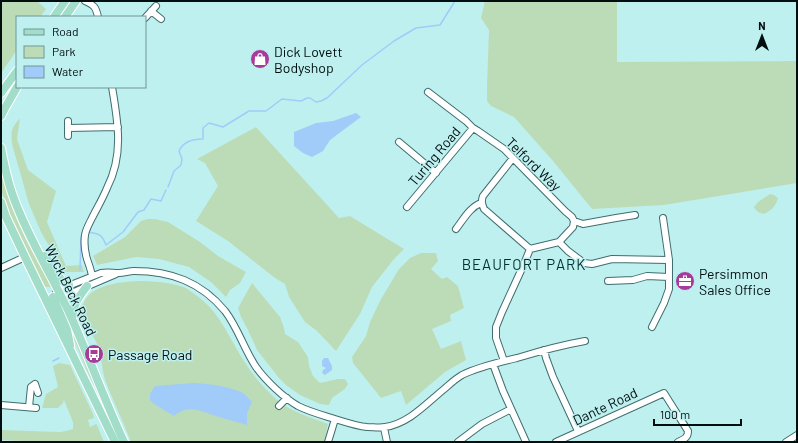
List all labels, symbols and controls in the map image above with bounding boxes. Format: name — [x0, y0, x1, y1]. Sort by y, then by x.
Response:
legend — [16, 16, 146, 88]
north arrow — [742, 16, 782, 56]
text: N — [758, 19, 766, 32]
text: Road — [52, 24, 79, 38]
place label: Dick Lovett Bodyshop — [274, 43, 343, 76]
text: Park — [52, 44, 76, 58]
shop icon: Dick Lovett Bodyshop — [249, 48, 271, 70]
text: Water — [52, 64, 84, 78]
street label: Turing Road — [404, 123, 464, 189]
street label: Telford Way — [503, 133, 566, 195]
street label: Wyck Beck Road — [41, 241, 101, 339]
district label: BEAUFORT PARK — [462, 255, 586, 273]
place label: Persimmon Sales Office — [699, 265, 771, 298]
office icon: Persimmon Sales Office — [674, 270, 696, 292]
bus stop icon: Passage Road — [83, 343, 105, 365]
place label: Passage Road — [108, 346, 193, 363]
street label: Dante Road — [570, 384, 640, 428]
scale bar — [654, 401, 741, 427]
text: 100 m — [660, 407, 690, 421]

